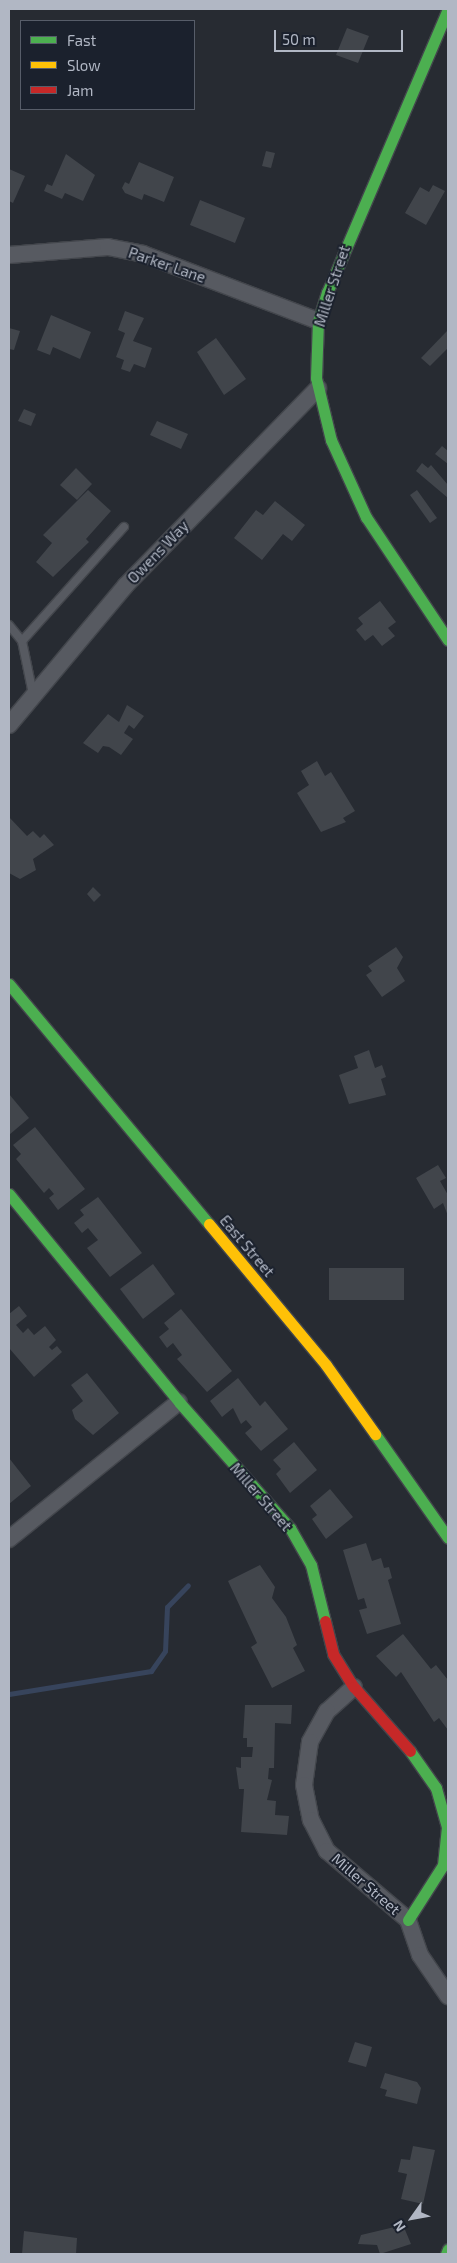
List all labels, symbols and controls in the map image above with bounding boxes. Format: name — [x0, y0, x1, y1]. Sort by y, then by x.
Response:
legend — [20, 20, 195, 110]
scale bar — [277, 20, 406, 52]
text: 50 m — [282, 30, 316, 48]
text: Fast — [67, 31, 96, 49]
text: Slow — [67, 56, 101, 74]
text: Jam — [67, 81, 93, 99]
street label: Parker Lane — [126, 243, 208, 287]
street label: Miller Street — [310, 243, 354, 329]
street label: Owens Way — [124, 517, 192, 587]
street label: East Street — [216, 1211, 278, 1281]
street label: Miller Street — [226, 1459, 296, 1535]
street label: Miller Street — [328, 1849, 404, 1919]
north arrow — [387, 2193, 437, 2243]
text: N — [389, 2217, 409, 2235]

